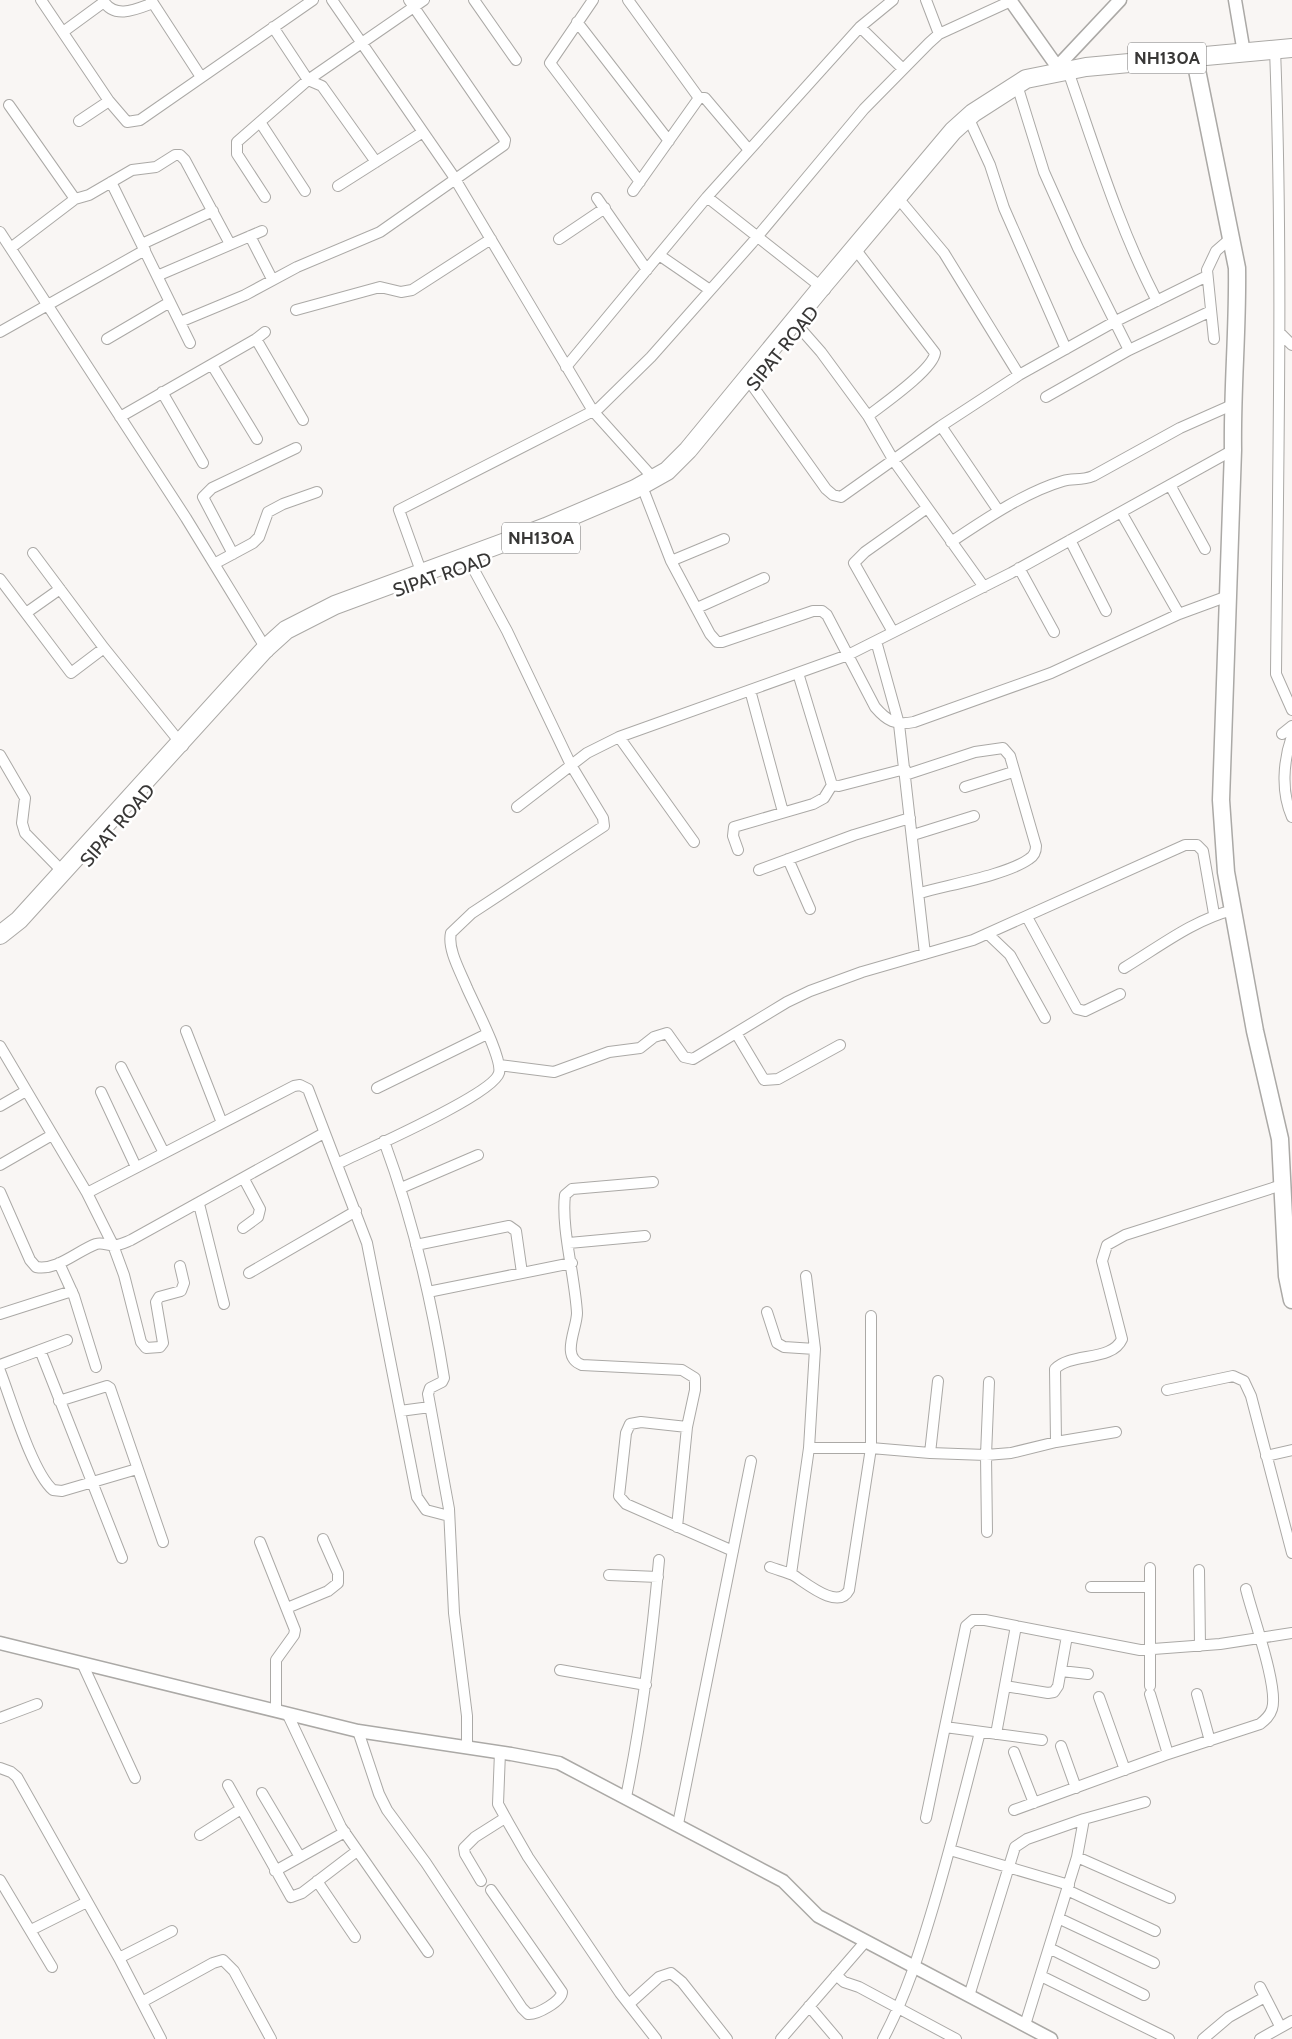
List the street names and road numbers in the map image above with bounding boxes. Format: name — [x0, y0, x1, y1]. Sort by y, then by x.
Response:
road number: NH130A — [1128, 42, 1206, 74]
street label: SIPAT ROAD — [741, 301, 824, 395]
road number: NH130A — [502, 522, 580, 554]
street label: SIPAT ROAD — [390, 547, 495, 602]
street label: SIPAT ROAD — [75, 779, 160, 872]

